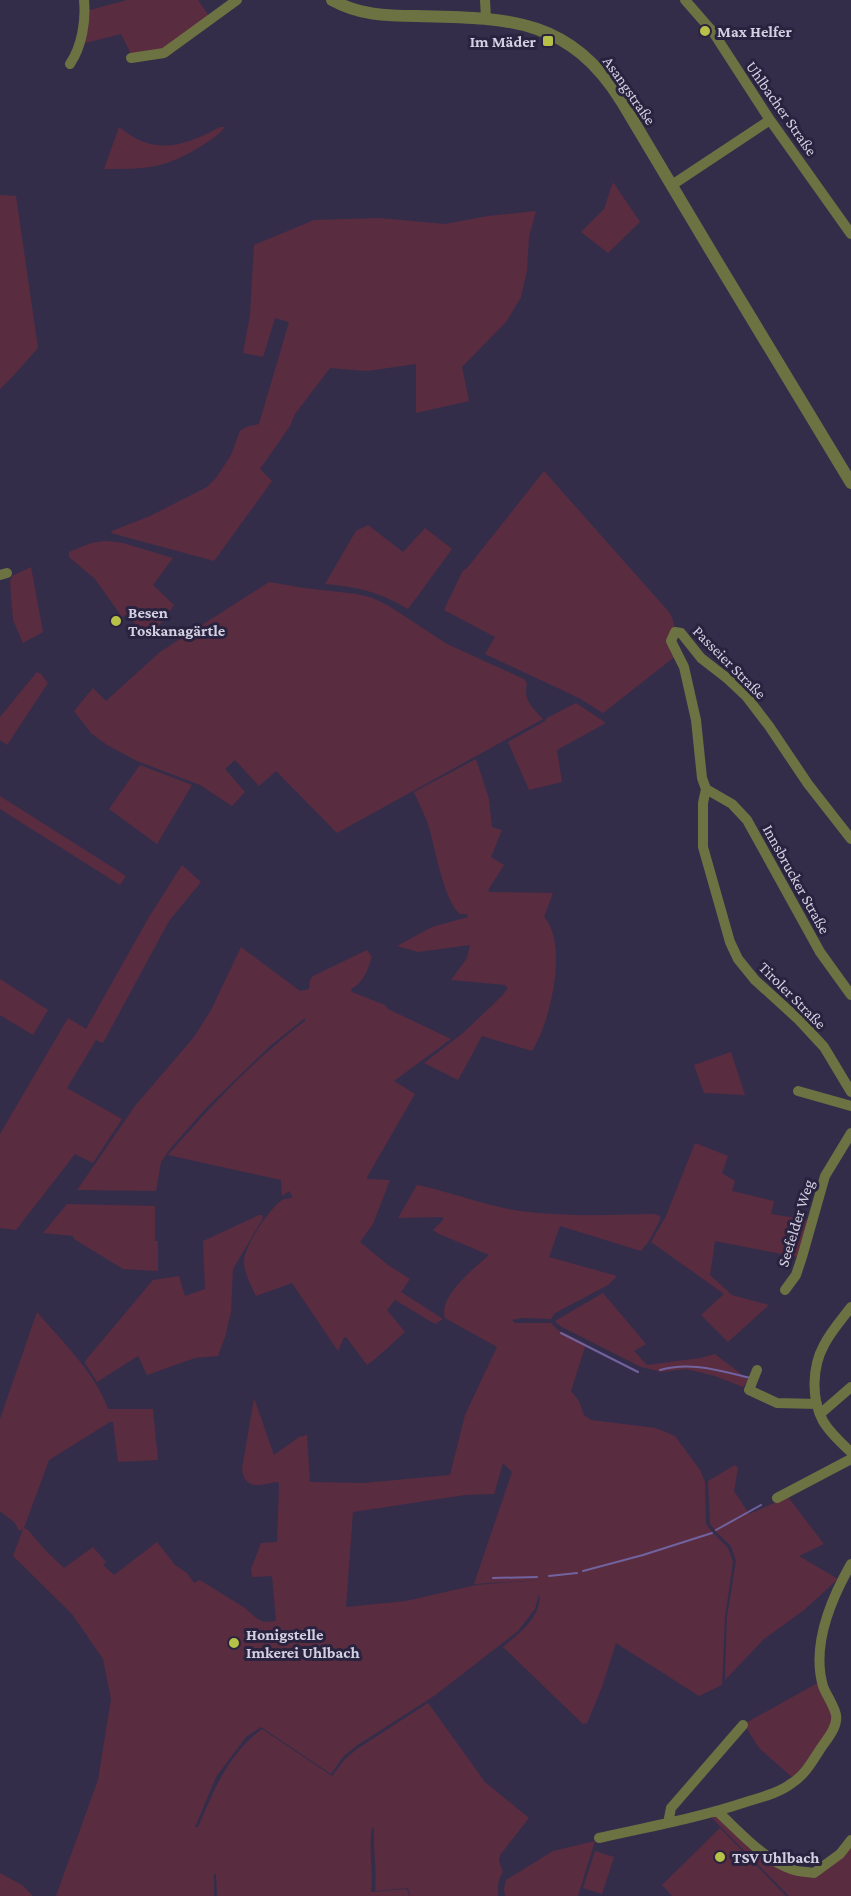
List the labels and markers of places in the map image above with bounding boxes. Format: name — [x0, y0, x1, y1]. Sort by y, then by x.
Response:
place label: Max Helfer — [717, 23, 792, 40]
marker: Max Helfer — [698, 24, 712, 38]
place label: Im Mäder — [470, 33, 537, 50]
marker: Im Mäder — [541, 34, 555, 48]
place label: Besen Toskanagärtle — [128, 604, 226, 639]
marker: Besen Toskanagärtle — [109, 614, 123, 628]
place label: Honigstelle Imkerei Uhlbach — [246, 1626, 360, 1661]
marker: Honigstelle Imkerei Uhlbach — [227, 1636, 241, 1650]
place label: TSV Uhlbach — [732, 1849, 820, 1866]
marker: TSV Uhlbach — [713, 1850, 727, 1864]

